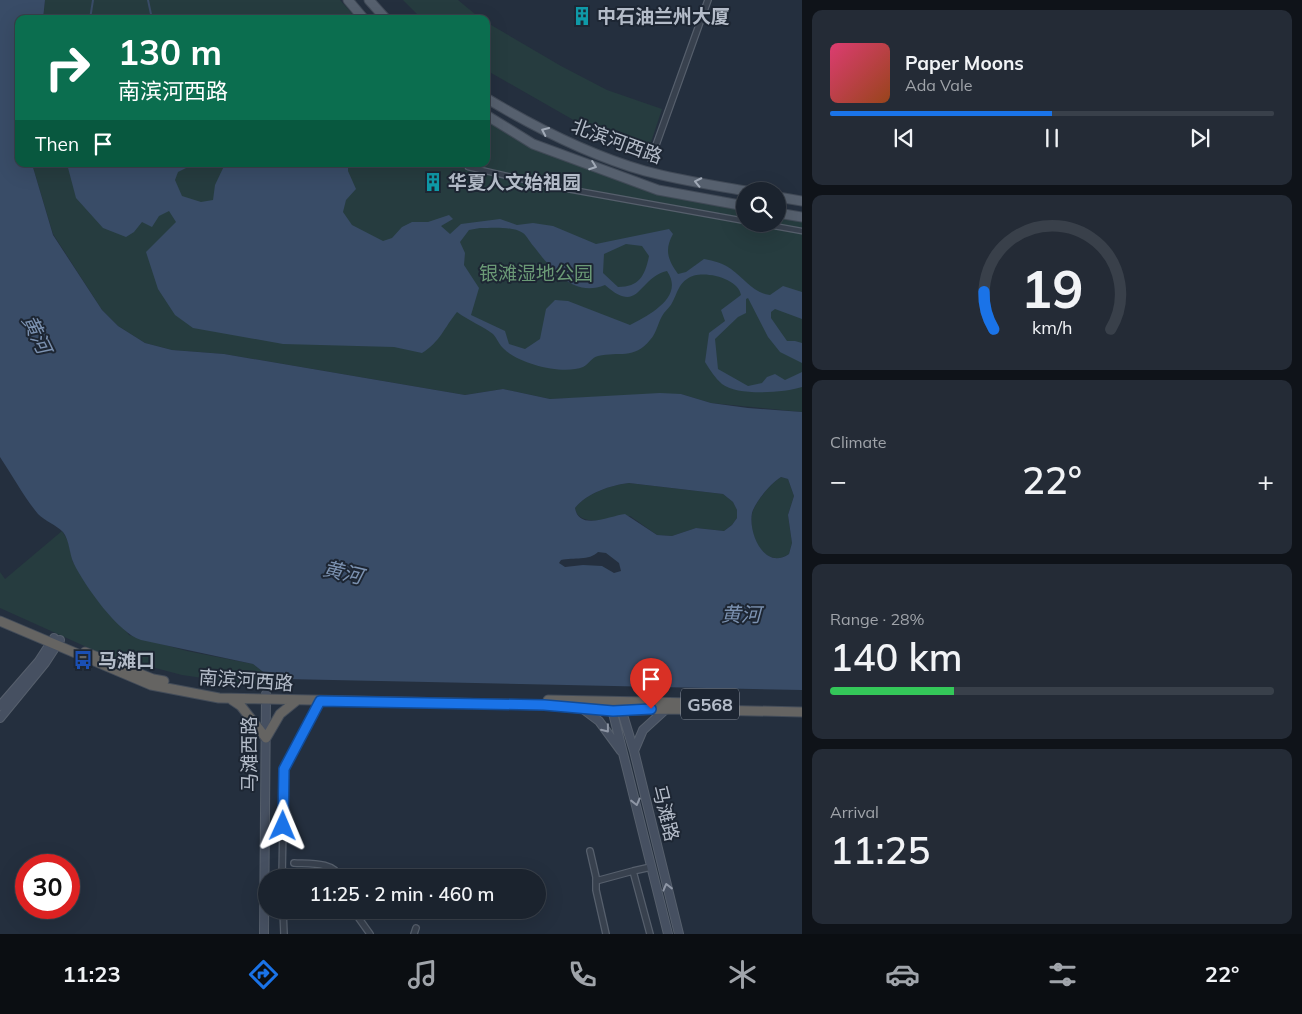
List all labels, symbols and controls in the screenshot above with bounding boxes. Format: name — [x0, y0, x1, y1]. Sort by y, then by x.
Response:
place label: 中石油兰州大厦 — [597, 4, 730, 28]
building icon: 中石油兰州大厦 — [571, 5, 593, 27]
text: 130 m — [118, 30, 222, 74]
icon: right — [35, 35, 100, 100]
text: Paper Moons — [905, 51, 1024, 75]
text: Ada Vale — [905, 75, 972, 95]
text: 南滨河西路 — [118, 77, 228, 105]
street label: 北滨河西路 — [568, 113, 666, 169]
icon: previous — [890, 124, 918, 152]
icon: pause — [1038, 124, 1066, 152]
icon: next — [1186, 124, 1214, 152]
one-way arrow — [541, 127, 550, 137]
icon: arrive — [89, 130, 117, 158]
text: Then — [35, 132, 79, 156]
one-way arrow — [588, 160, 597, 170]
place label: 华夏人文始祖园 — [448, 170, 581, 194]
building icon: 华夏人文始祖园 — [422, 171, 444, 193]
one-way arrow — [694, 178, 703, 188]
map controls — [736, 182, 786, 232]
button: search — [736, 182, 786, 232]
text: 19 — [1021, 256, 1083, 321]
park label: 银滩湿地公园 — [479, 261, 593, 285]
water label: 黄河 — [17, 311, 59, 361]
text: km/h — [1032, 316, 1072, 338]
text: Climate — [830, 432, 886, 452]
text: 22° — [1022, 456, 1082, 504]
text: − — [830, 463, 847, 498]
text: + — [1257, 463, 1274, 498]
water label: 黄河 — [321, 555, 369, 590]
water label: 黄河 — [721, 601, 765, 627]
text: Range · 28% — [830, 609, 925, 629]
text: 140 km — [830, 633, 963, 681]
place label: 马滩口 — [98, 648, 155, 672]
bus stop icon: 马滩口 — [72, 649, 94, 671]
pin — [630, 658, 672, 709]
street label: 南滨河西路 — [198, 665, 294, 695]
icon: arrive — [637, 665, 665, 693]
road number: G568 — [681, 689, 739, 720]
street label: 马滩西路 — [237, 716, 261, 792]
one-way arrow — [600, 723, 608, 732]
street label: 马滩路 — [647, 782, 685, 844]
one-way arrow — [630, 798, 640, 806]
position arrow — [256, 799, 308, 851]
text: Arrival — [830, 802, 879, 822]
text: 11:25 — [830, 826, 930, 874]
speed limit sign: 30 — [15, 854, 80, 919]
text: 11:25 · 2 min · 460 m — [309, 882, 495, 906]
one-way arrow — [662, 882, 673, 891]
icon: directions — [246, 957, 281, 992]
icon: music — [405, 957, 440, 992]
icon: phone — [565, 957, 600, 992]
icon: climate — [725, 957, 760, 992]
icon: car — [885, 957, 920, 992]
icon: filters — [1045, 957, 1080, 992]
text: 11:23 — [62, 960, 121, 988]
text: 22° — [1205, 960, 1239, 988]

